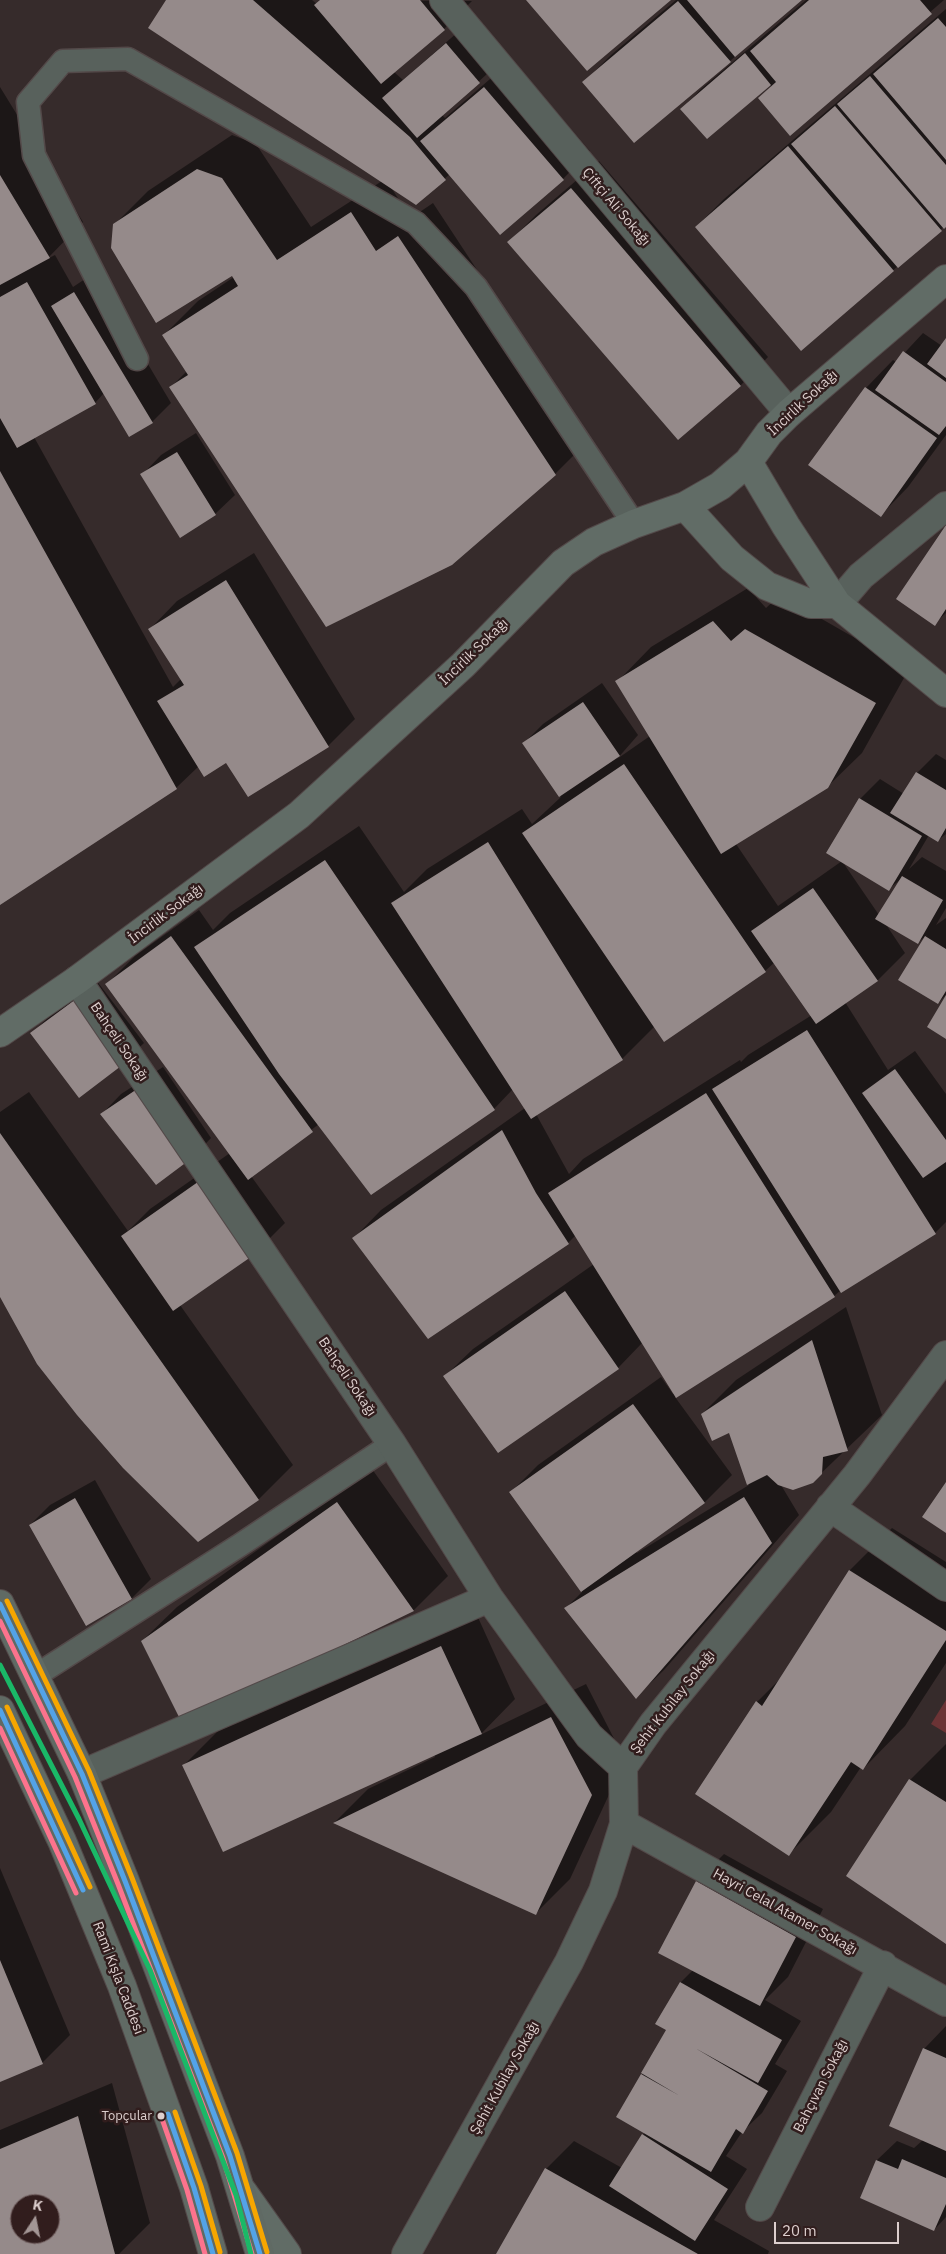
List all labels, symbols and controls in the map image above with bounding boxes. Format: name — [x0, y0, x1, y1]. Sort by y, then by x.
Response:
street label: Çiftçi Ali Sokağı — [578, 165, 654, 249]
street label: İncirlik Sokağı — [765, 367, 841, 439]
street label: İncirlik Sokağı — [436, 615, 512, 689]
street label: İncirlik Sokağı — [125, 881, 207, 947]
street label: Bahçeli Sokağı — [86, 999, 152, 1085]
street label: Bahçeli Sokağı — [314, 1334, 380, 1420]
street label: Şehit Kubilay Sokağı — [627, 1647, 719, 1757]
street label: Hayri Celal Atamer Sokağı — [710, 1865, 860, 1959]
street label: Rami Kışla Caddesi — [89, 1919, 147, 2037]
street label: Şehit Kubilay Sokağı — [467, 2018, 543, 2138]
street label: Bahçıvan Sokağı — [790, 2037, 852, 2135]
place label: Topçular — [101, 2108, 152, 2124]
marker: Topçular — [156, 2111, 166, 2121]
north arrow — [10, 2194, 60, 2244]
text: K — [31, 2195, 44, 2215]
scale bar — [776, 2212, 901, 2244]
text: 20 m — [782, 2221, 817, 2240]

